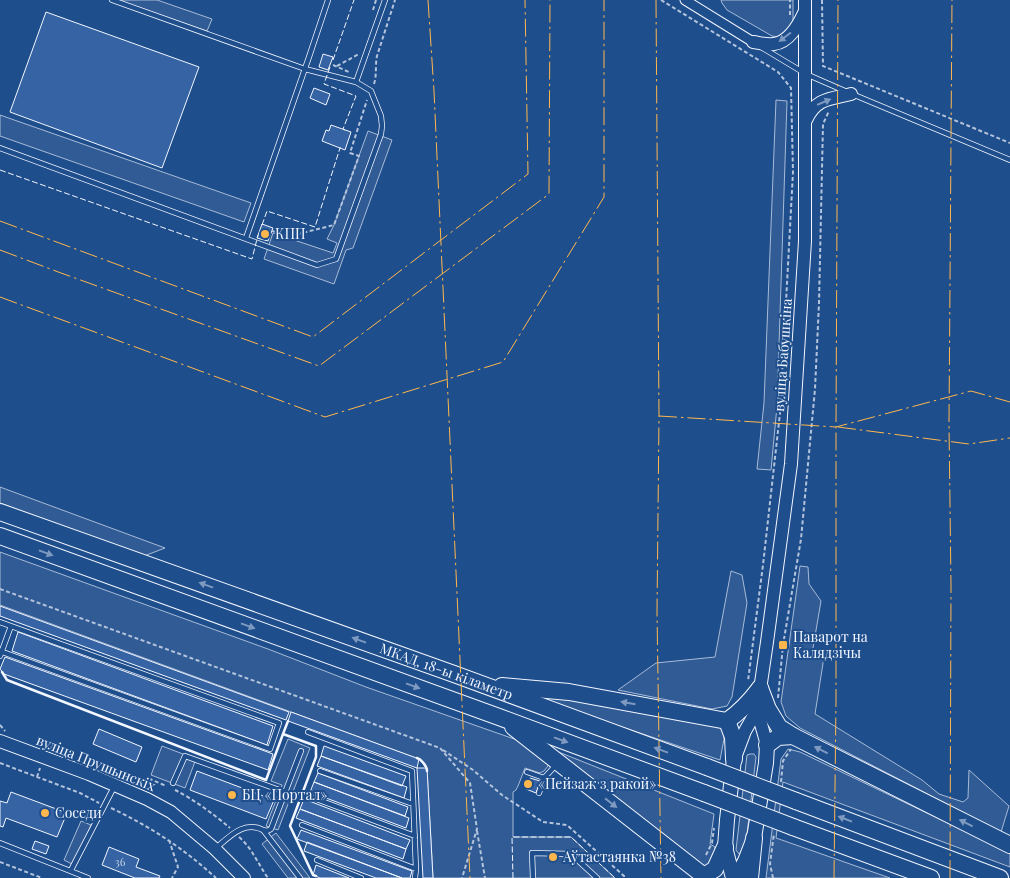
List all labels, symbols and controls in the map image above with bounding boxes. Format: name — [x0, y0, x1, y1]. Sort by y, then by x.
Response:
one-way arrow — [779, 32, 792, 43]
one-way arrow — [817, 98, 831, 106]
place label: КПП — [275, 224, 306, 243]
marker: КПП — [259, 228, 271, 240]
street label: вуліца Бабушкіна — [769, 298, 796, 412]
one-way arrow — [39, 549, 54, 557]
one-way arrow — [198, 581, 213, 588]
one-way arrow — [241, 622, 256, 630]
place label: Паварот на Калядзічы — [793, 627, 868, 662]
one-way arrow — [351, 636, 366, 643]
street label: МКАД, 18-ы кіламетр — [377, 638, 516, 704]
marker: Паварот на Калядзічы — [777, 639, 789, 651]
one-way arrow — [406, 683, 421, 690]
one-way arrow — [619, 699, 635, 707]
street label: вуліца Прушынскіх — [34, 730, 159, 795]
one-way arrow — [554, 736, 569, 744]
one-way arrow — [653, 746, 668, 754]
one-way arrow — [814, 746, 828, 754]
place label: «Пейзаж з ракой» — [538, 774, 656, 793]
marker: «Пейзаж з ракой» — [522, 778, 534, 790]
place label: БЦ «Портал» — [242, 785, 327, 804]
marker: БЦ «Портал» — [226, 789, 238, 801]
one-way arrow — [604, 797, 617, 808]
place label: Соседи — [55, 803, 102, 822]
marker: Соседи — [39, 807, 51, 819]
one-way arrow — [837, 815, 852, 822]
one-way arrow — [959, 819, 974, 827]
place label: Аўтастаянка №38 — [562, 847, 676, 866]
marker: Аўтастаянка №38 — [547, 851, 559, 863]
house number: 36 — [115, 854, 126, 869]

